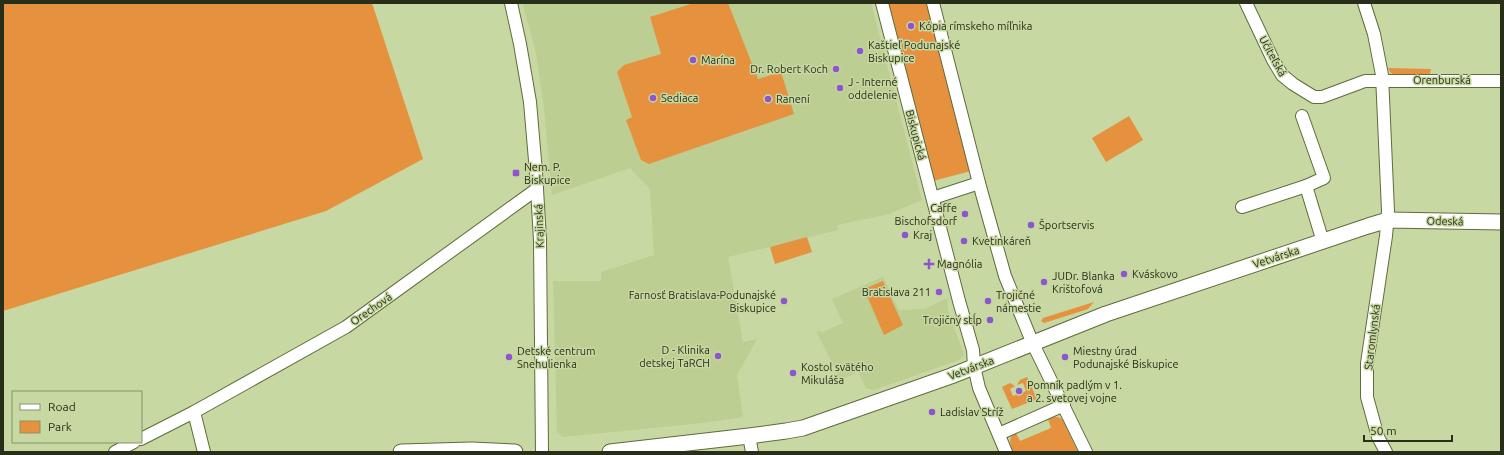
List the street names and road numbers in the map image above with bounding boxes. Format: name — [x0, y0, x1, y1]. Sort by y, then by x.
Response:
street label: Učiteľská — [1257, 34, 1289, 78]
street label: Orenburská — [1413, 74, 1471, 86]
street label: Biskupická — [904, 108, 928, 162]
street label: Krajinská — [532, 204, 546, 248]
street label: Odeská — [1426, 215, 1464, 227]
street label: Vetvárska — [1251, 244, 1301, 270]
street label: Orechová — [348, 290, 394, 328]
street label: Staromlynská — [1362, 303, 1382, 371]
street label: Vetvárska — [946, 354, 996, 382]

